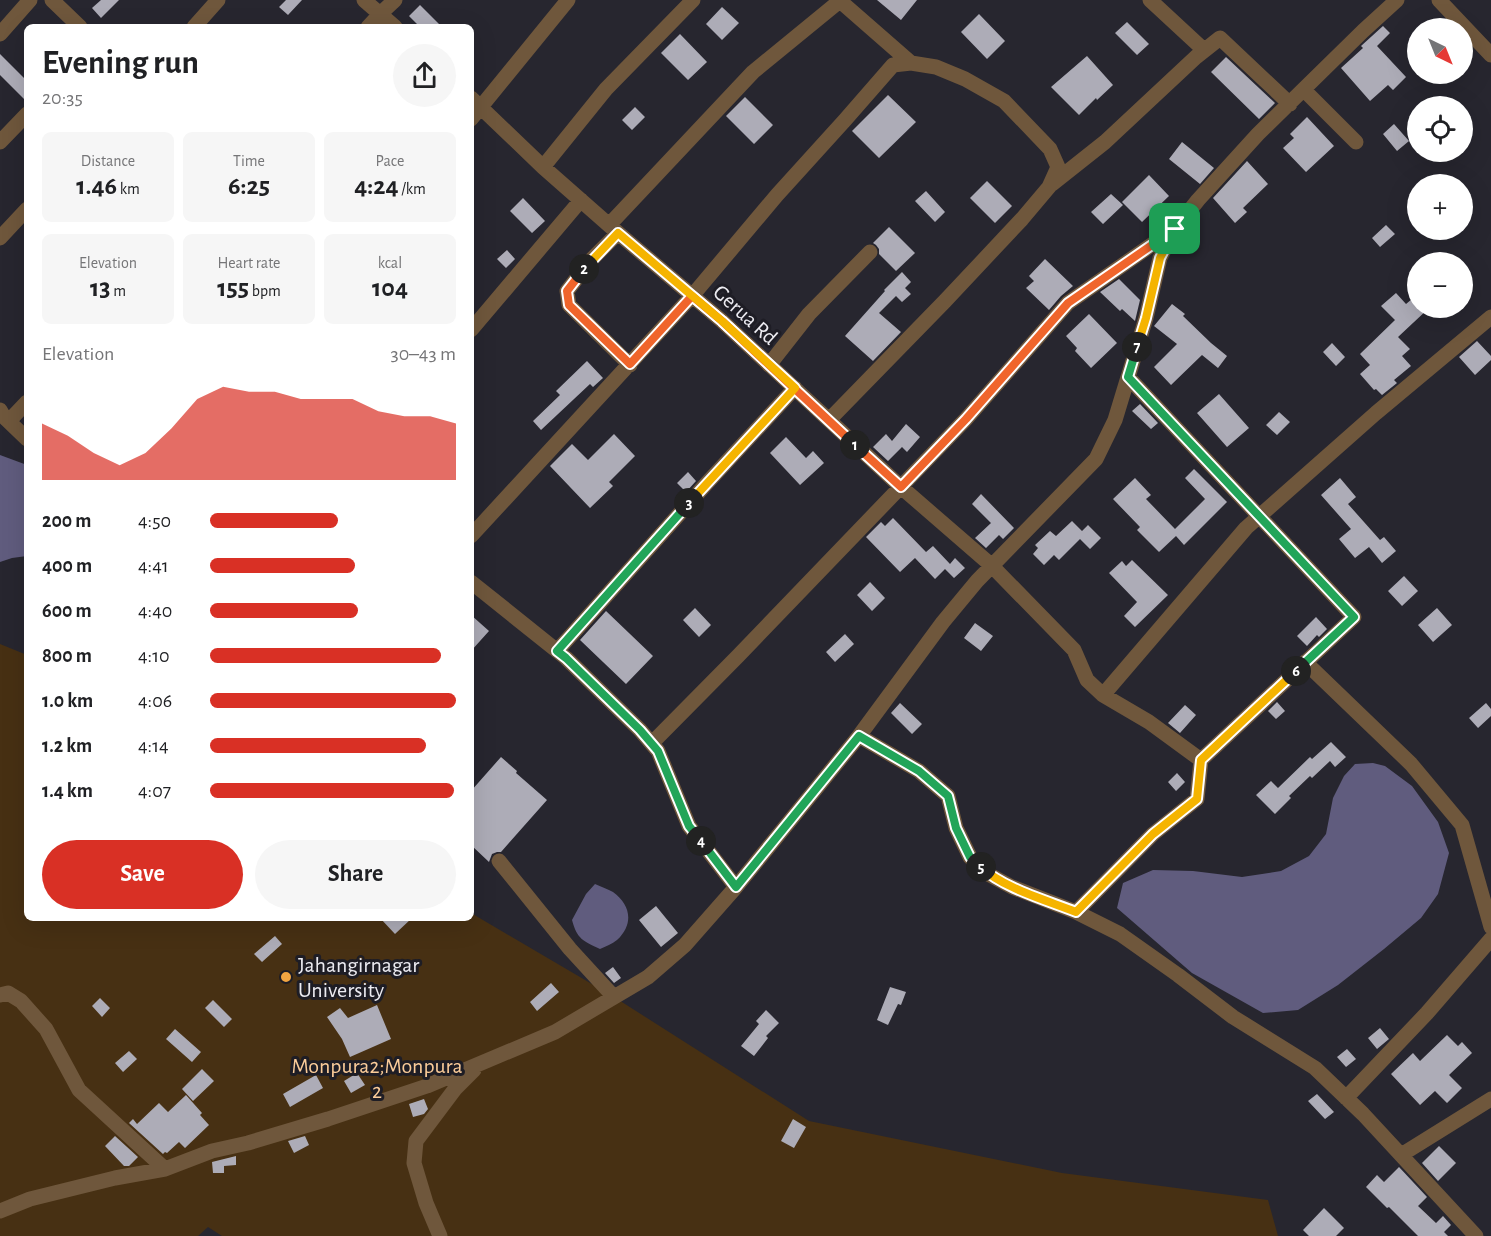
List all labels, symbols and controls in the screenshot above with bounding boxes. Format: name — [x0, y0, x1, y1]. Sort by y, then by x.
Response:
north arrow — [1407, 18, 1473, 84]
map controls — [1407, 18, 1473, 318]
button: share — [393, 44, 456, 107]
text: Evening run — [42, 47, 199, 80]
text: 20:35 — [42, 88, 83, 108]
button: locate — [1407, 96, 1473, 162]
text: Distance — [81, 153, 135, 169]
text: Time — [233, 153, 265, 169]
text: Pace — [376, 153, 404, 169]
text: 1.46 — [76, 173, 117, 199]
text: 6:25 — [228, 173, 270, 199]
text: 4:24 — [354, 173, 399, 199]
button: + — [1407, 174, 1473, 240]
text: km — [117, 181, 140, 197]
text: /km — [399, 181, 426, 197]
pin — [1149, 203, 1200, 254]
icon: arrive — [1158, 212, 1191, 245]
button: − — [1407, 252, 1473, 318]
pin: 2 — [569, 254, 599, 284]
text: Elevation — [79, 255, 137, 271]
text: Heart rate — [218, 255, 280, 271]
text: kcal — [378, 255, 402, 271]
text: 2 — [580, 261, 588, 277]
text: 13 — [90, 275, 111, 301]
text: 155 — [217, 275, 249, 301]
text: 104 — [372, 275, 408, 301]
street label: Gerua Rd — [709, 281, 782, 349]
text: m — [111, 283, 126, 299]
text: bpm — [249, 283, 281, 299]
pin: 7 — [1122, 332, 1152, 362]
text: 7 — [1134, 339, 1140, 355]
text: Elevation — [42, 344, 114, 364]
text: 30–43 m — [391, 344, 456, 364]
pin: 1 — [840, 430, 870, 460]
text: 1 — [852, 437, 858, 453]
pin: 3 — [674, 488, 704, 518]
text: 3 — [686, 495, 692, 511]
text: 200 m — [42, 511, 91, 531]
text: 4:50 — [138, 511, 171, 531]
text: 400 m — [42, 556, 92, 576]
text: 4:41 — [138, 556, 169, 576]
text: 600 m — [42, 601, 92, 621]
text: 4:40 — [138, 601, 172, 621]
text: 800 m — [42, 646, 92, 666]
text: 4:10 — [138, 646, 170, 666]
pin: 6 — [1281, 656, 1311, 686]
text: 6 — [1292, 663, 1300, 679]
text: 1.0 km — [42, 691, 93, 711]
text: 4:06 — [138, 691, 172, 711]
text: 1.2 km — [42, 736, 92, 756]
text: 4:14 — [138, 736, 169, 756]
text: 1.4 km — [42, 781, 93, 801]
text: 4:07 — [138, 781, 171, 801]
pin: 4 — [686, 826, 716, 856]
text: 4 — [697, 833, 705, 849]
button: Save — [42, 840, 243, 909]
button: Share — [255, 840, 456, 909]
pin: 5 — [966, 852, 996, 882]
text: 5 — [978, 859, 984, 875]
place label: Jahangirnagar University — [298, 954, 419, 1001]
marker: Jahangirnagar University — [279, 970, 293, 984]
park label: Monpura2;Monpura 2 — [291, 1055, 463, 1102]

